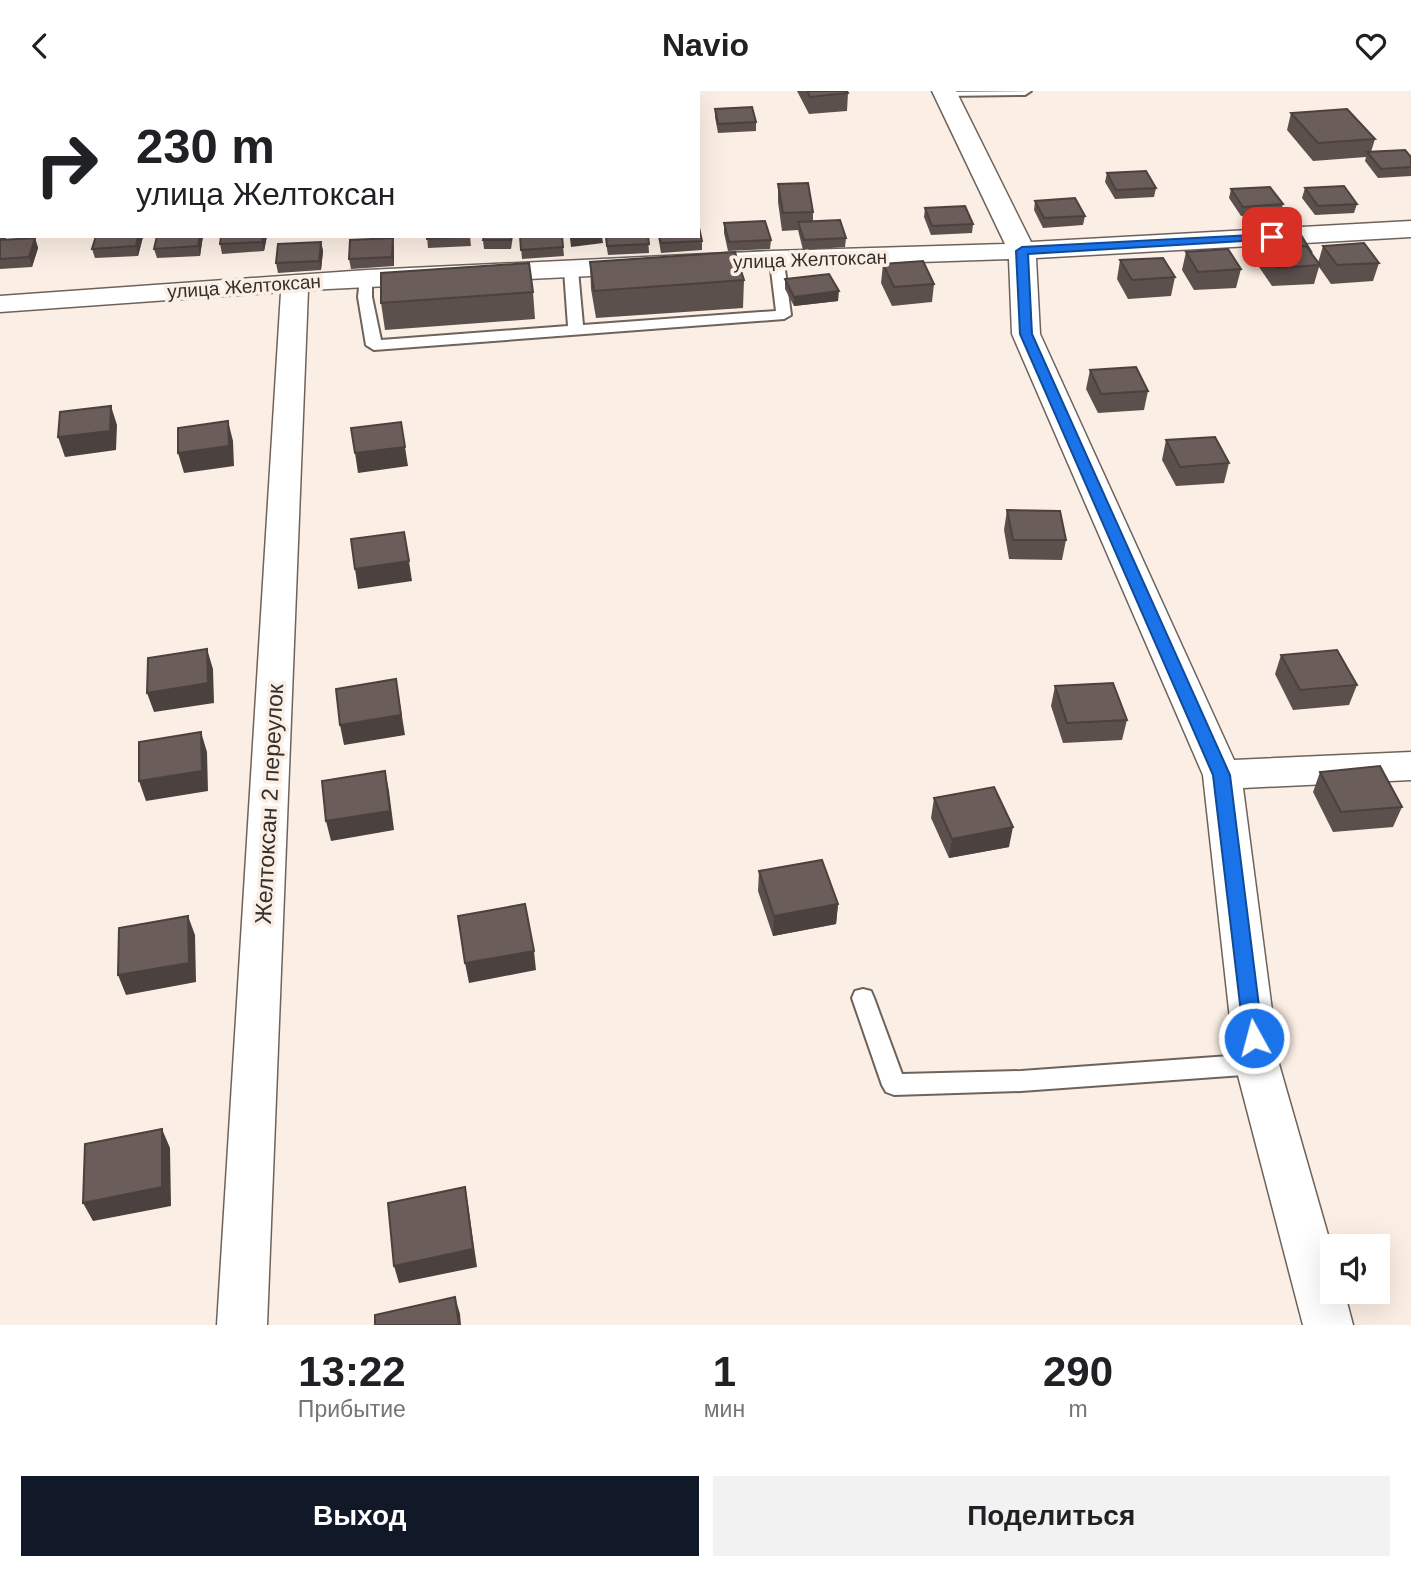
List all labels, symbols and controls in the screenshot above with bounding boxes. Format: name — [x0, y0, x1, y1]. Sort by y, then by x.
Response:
icon: back — [21, 27, 59, 65]
text: Navio — [662, 27, 749, 63]
icon: heart — [1352, 27, 1390, 65]
icon: right — [21, 119, 112, 210]
text: 230 m — [136, 119, 275, 173]
text: улица Желтоксан — [136, 176, 395, 212]
pin — [1242, 207, 1302, 267]
icon: arrive — [1253, 218, 1291, 256]
street label: улица Желтоксан — [733, 246, 887, 273]
street label: улица Желтоксан — [166, 271, 322, 302]
street label: Желтоксан 2 переулок — [250, 682, 288, 925]
position arrow — [1217, 1001, 1291, 1075]
map controls — [1320, 1234, 1390, 1304]
button: sound — [1320, 1234, 1390, 1304]
text: 13:22 — [298, 1348, 406, 1395]
text: 1 — [713, 1348, 736, 1395]
text: 290 — [1043, 1348, 1113, 1395]
text: Прибытие — [298, 1396, 406, 1422]
text: мин — [704, 1396, 745, 1422]
text: m — [1068, 1396, 1088, 1422]
button: Выход — [21, 1476, 699, 1556]
button: Поделиться — [713, 1476, 1390, 1556]

